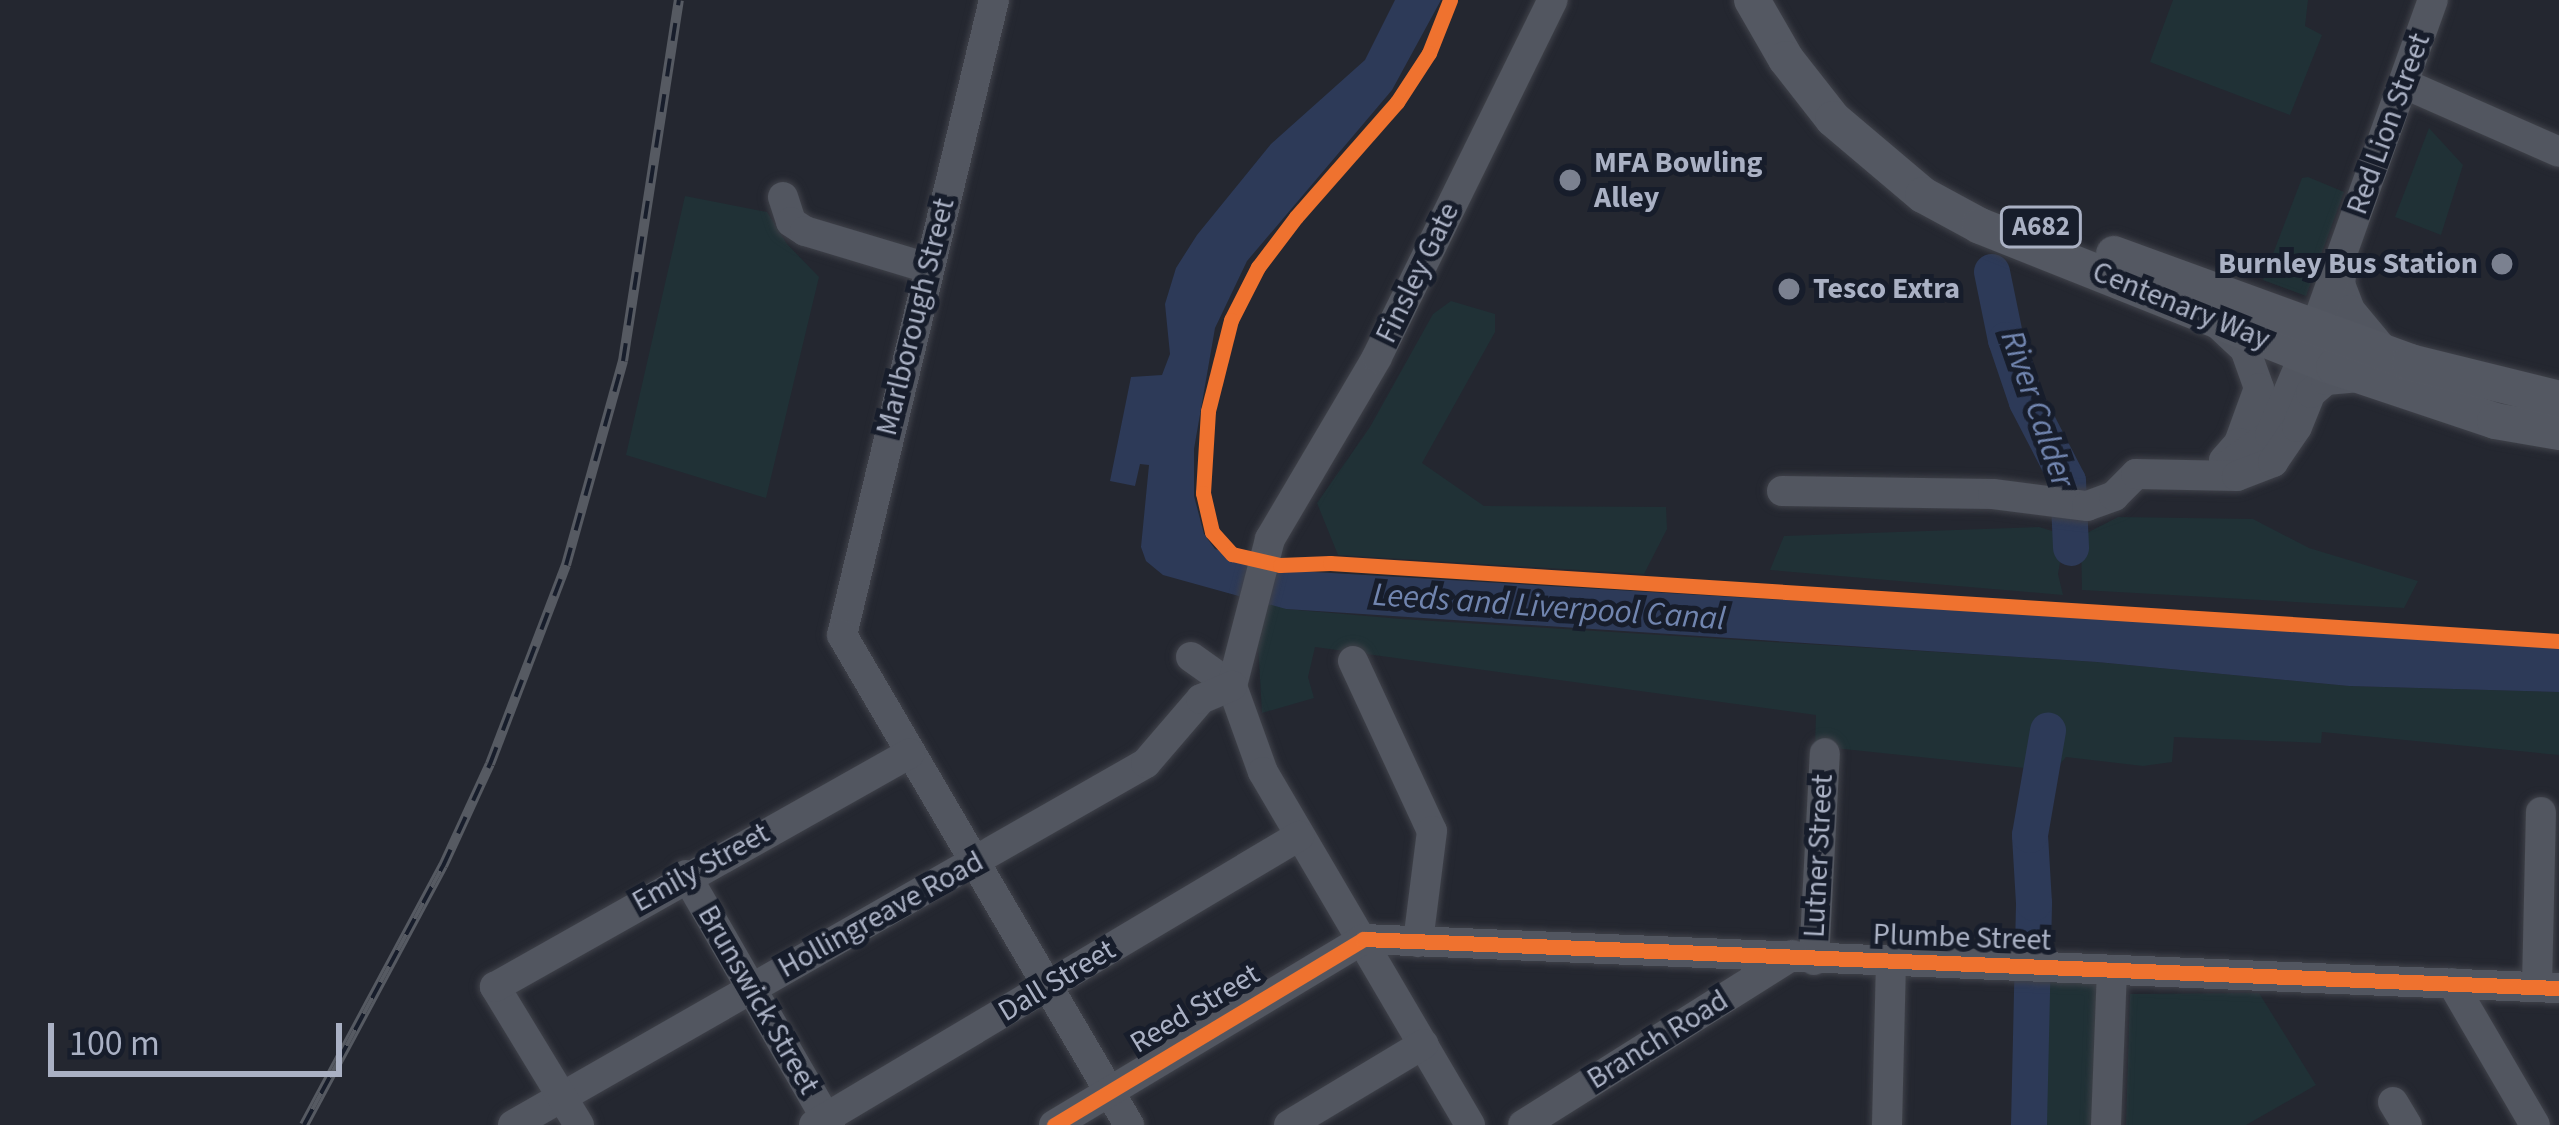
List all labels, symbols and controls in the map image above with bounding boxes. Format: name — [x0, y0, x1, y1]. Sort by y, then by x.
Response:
street label: Red Lion Street — [2340, 29, 2438, 219]
place label: MFA Bowling Alley — [1594, 145, 1762, 216]
marker: MFA Bowling Alley — [1557, 167, 1583, 193]
street label: Marlborough Street — [869, 195, 963, 439]
street label: Finsley Gate — [1369, 197, 1467, 349]
road number: A682 — [1999, 206, 2083, 248]
place label: Burnley Bus Station — [2218, 246, 2478, 282]
marker: Burnley Bus Station — [2489, 251, 2515, 277]
street label: Centenary Way — [2087, 254, 2275, 358]
place label: Tesco Extra — [1813, 271, 1960, 307]
marker: Tesco Extra — [1776, 276, 1802, 302]
water label: River Calder — [1992, 325, 2082, 493]
water label: Leeds and Liverpool Canal — [1371, 575, 1727, 639]
street label: Lutner Street — [1797, 773, 1841, 939]
street label: Emily Street — [626, 816, 776, 920]
street label: Hollingreave Road — [772, 844, 990, 986]
street label: Brunswick Street — [689, 899, 827, 1101]
street label: Plumbe Street — [1872, 917, 2052, 959]
street label: Dall Street — [992, 932, 1122, 1030]
street label: Reed Street — [1124, 956, 1266, 1062]
street label: Branch Road — [1581, 983, 1735, 1097]
scale bar — [54, 999, 348, 1073]
text: 100 m — [69, 1018, 160, 1069]

